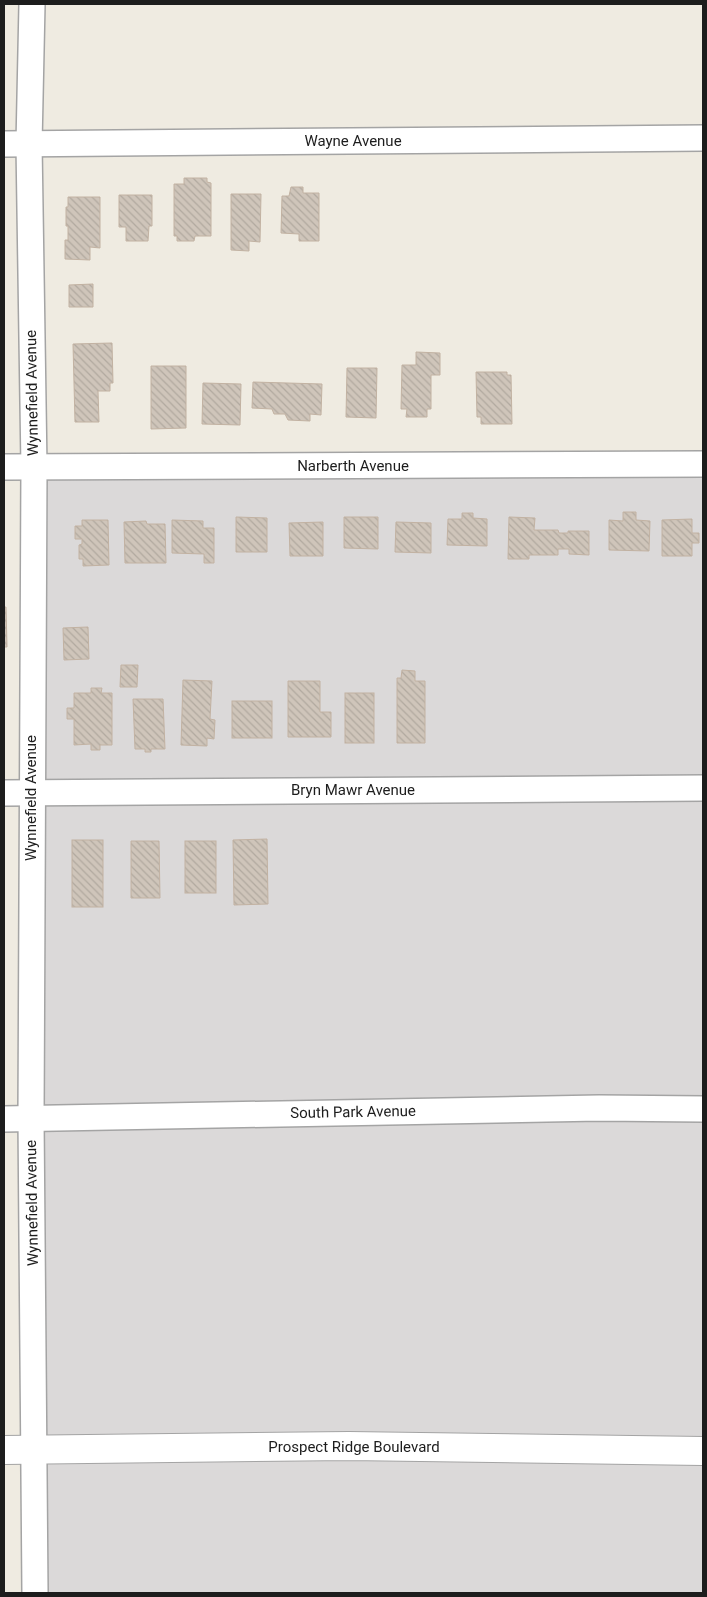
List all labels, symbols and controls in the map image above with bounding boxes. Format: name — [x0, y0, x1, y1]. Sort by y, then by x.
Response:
street label: Wayne Avenue — [304, 132, 402, 150]
street label: Wynnefield Avenue — [22, 330, 42, 456]
street label: Narberth Avenue — [297, 457, 409, 475]
street label: Wynnefield Avenue — [22, 735, 40, 861]
street label: Bryn Mawr Avenue — [291, 781, 415, 799]
street label: South Park Avenue — [290, 1102, 416, 1122]
street label: Wynnefield Avenue — [22, 1140, 42, 1266]
street label: Prospect Ridge Boulevard — [268, 1438, 440, 1456]

